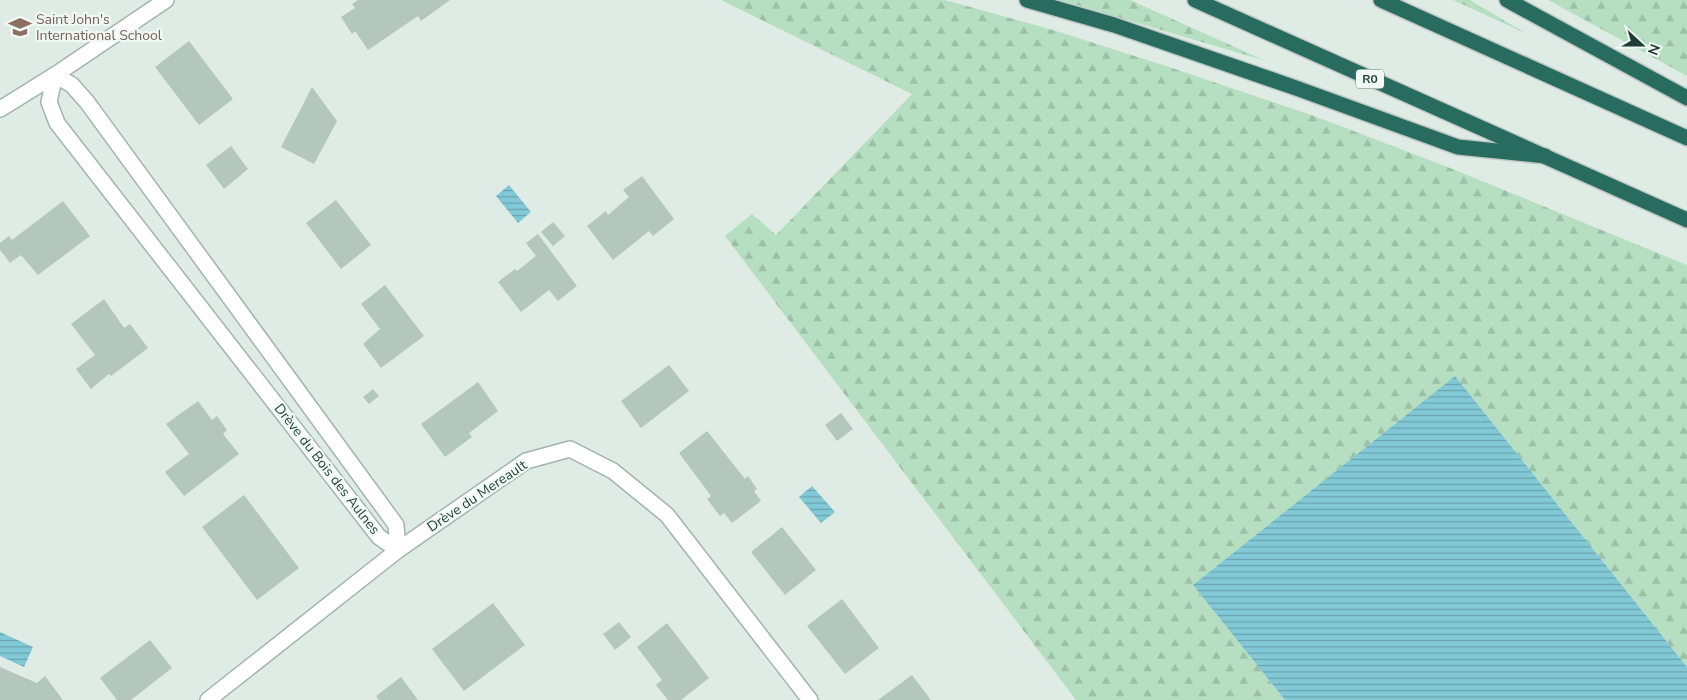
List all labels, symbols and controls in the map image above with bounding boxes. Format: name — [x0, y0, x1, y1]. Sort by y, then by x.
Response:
place label: Saint John's International School — [36, 10, 163, 45]
school or university icon: Saint John's International School — [7, 14, 33, 40]
north arrow — [1617, 20, 1667, 70]
text: N — [1643, 41, 1664, 58]
road number: R0 — [1356, 70, 1384, 88]
street label: Drève du Bois des Aulnes — [270, 400, 384, 539]
street label: Drève du Mereault — [423, 456, 531, 536]

